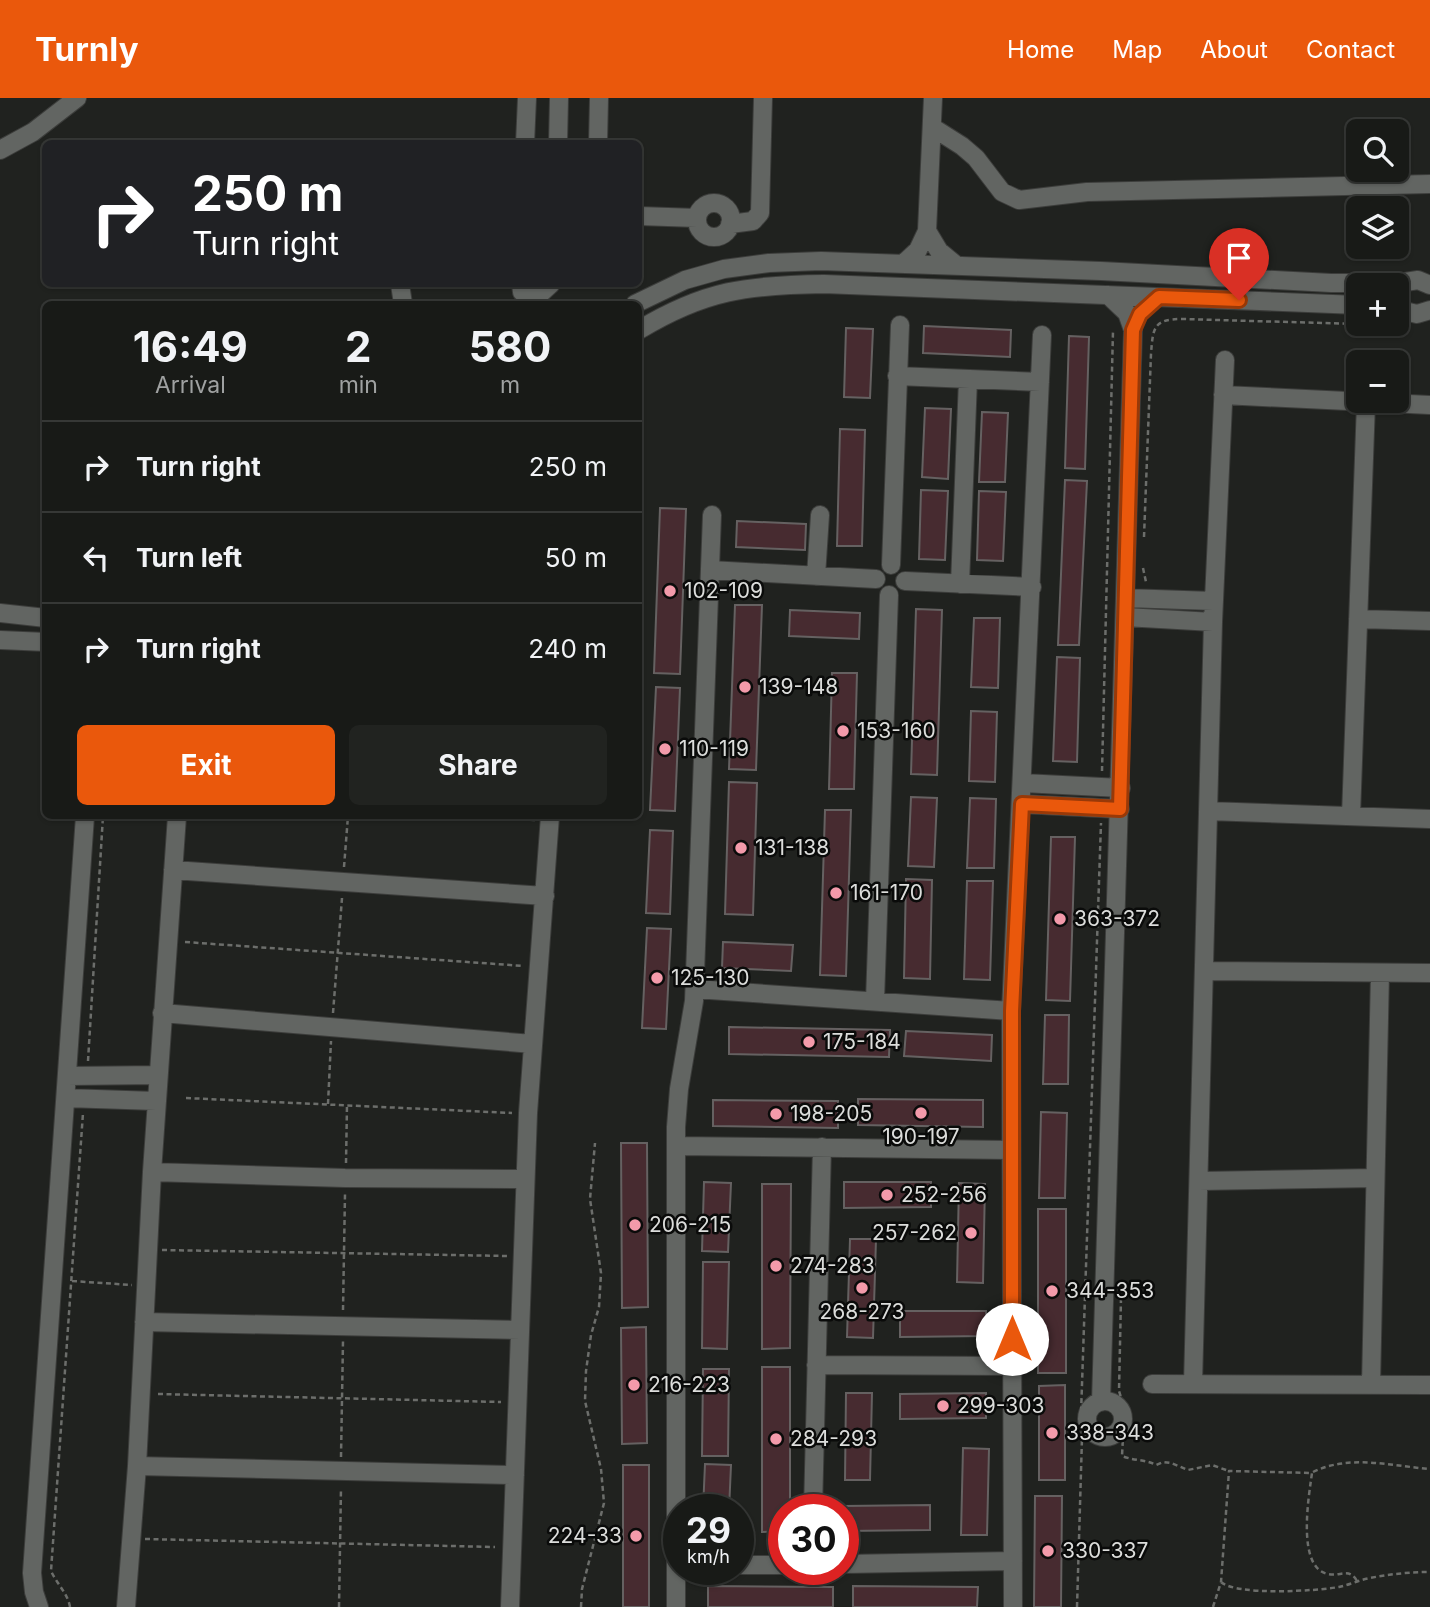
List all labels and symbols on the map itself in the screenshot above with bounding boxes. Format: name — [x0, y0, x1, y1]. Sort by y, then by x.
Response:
pin — [1209, 228, 1269, 300]
place label: 102-109 — [684, 578, 763, 603]
marker: 102-109 — [662, 583, 678, 599]
place label: 139-148 — [759, 674, 838, 699]
marker: 139-148 — [737, 679, 753, 695]
place label: 153-160 — [857, 718, 936, 743]
marker: 153-160 — [835, 723, 851, 739]
place label: 110-119 — [679, 736, 749, 761]
marker: 110-119 — [657, 741, 673, 757]
place label: 131-138 — [755, 835, 829, 860]
marker: 131-138 — [733, 840, 749, 856]
place label: 161-170 — [850, 880, 923, 905]
marker: 161-170 — [828, 885, 844, 901]
place label: 363-372 — [1074, 906, 1160, 931]
marker: 363-372 — [1052, 911, 1068, 927]
place label: 125-130 — [671, 965, 750, 990]
marker: 125-130 — [649, 970, 665, 986]
place label: 175-184 — [823, 1029, 901, 1054]
marker: 175-184 — [801, 1034, 817, 1050]
place label: 198-205 — [790, 1101, 872, 1126]
marker: 190-197 — [913, 1105, 929, 1121]
marker: 198-205 — [768, 1106, 784, 1122]
place label: 190-197 — [882, 1124, 960, 1149]
place label: 252-256 — [901, 1182, 987, 1207]
marker: 252-256 — [879, 1187, 895, 1203]
place label: 206-215 — [649, 1212, 731, 1237]
marker: 206-215 — [627, 1217, 643, 1233]
place label: 257-262 — [872, 1220, 957, 1245]
marker: 257-262 — [963, 1225, 979, 1241]
place label: 274-283 — [790, 1253, 875, 1278]
marker: 274-283 — [768, 1258, 784, 1274]
place label: 344-353 — [1066, 1278, 1154, 1303]
marker: 268-273 — [854, 1280, 870, 1296]
marker: 344-353 — [1044, 1283, 1060, 1299]
place label: 268-273 — [819, 1299, 905, 1324]
position arrow — [975, 1302, 1049, 1376]
place label: 216-223 — [648, 1372, 730, 1397]
marker: 216-223 — [626, 1377, 642, 1393]
place label: 299-303 — [957, 1393, 1044, 1418]
marker: 299-303 — [935, 1398, 951, 1414]
place label: 338-343 — [1066, 1420, 1154, 1445]
marker: 338-343 — [1044, 1425, 1060, 1441]
place label: 284-293 — [790, 1426, 877, 1451]
marker: 284-293 — [768, 1431, 784, 1447]
speed limit sign: 30 — [768, 1494, 859, 1585]
place label: 224-33 — [548, 1523, 622, 1548]
marker: 224-33 — [628, 1528, 644, 1544]
place label: 330-337 — [1062, 1538, 1148, 1563]
marker: 330-337 — [1040, 1543, 1056, 1559]

